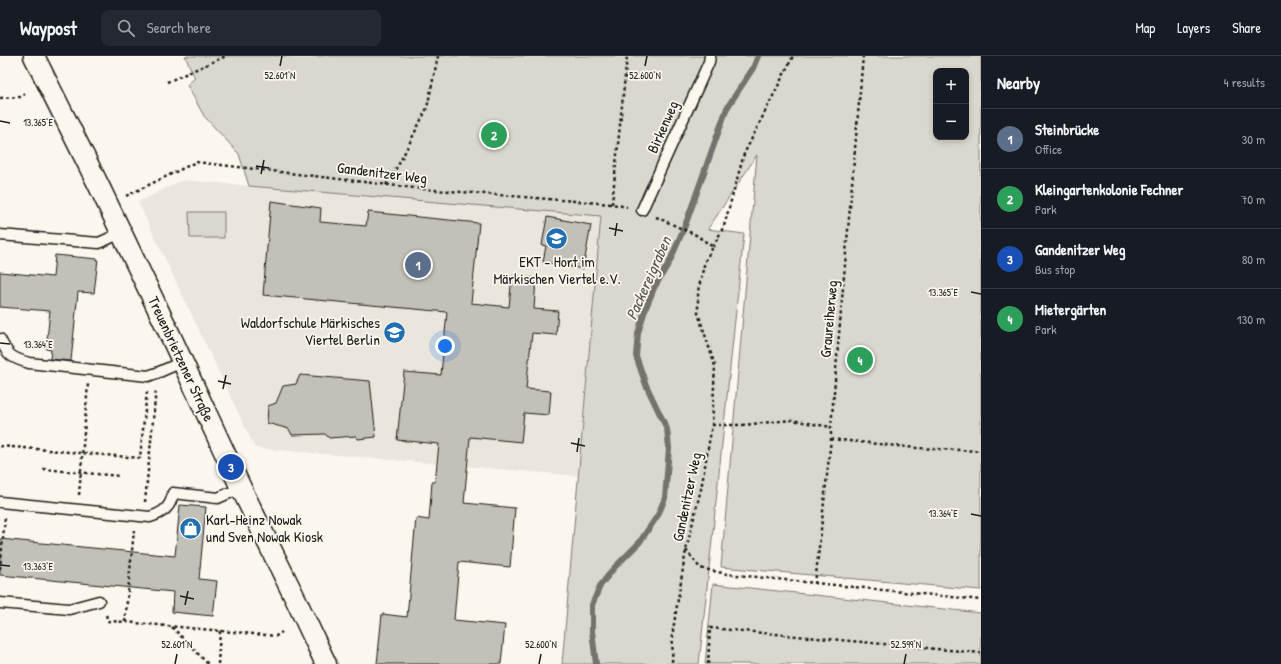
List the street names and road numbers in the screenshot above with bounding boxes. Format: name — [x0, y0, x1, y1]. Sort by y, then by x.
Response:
street label: Birkenweg — [642, 97, 684, 156]
street label: Gandenitzer Weg — [336, 157, 429, 188]
street label: Graureiherweg — [815, 279, 842, 359]
street label: Treuenbrietzener Straße — [143, 293, 220, 425]
street label: Gandenitzer Weg — [667, 450, 706, 543]

